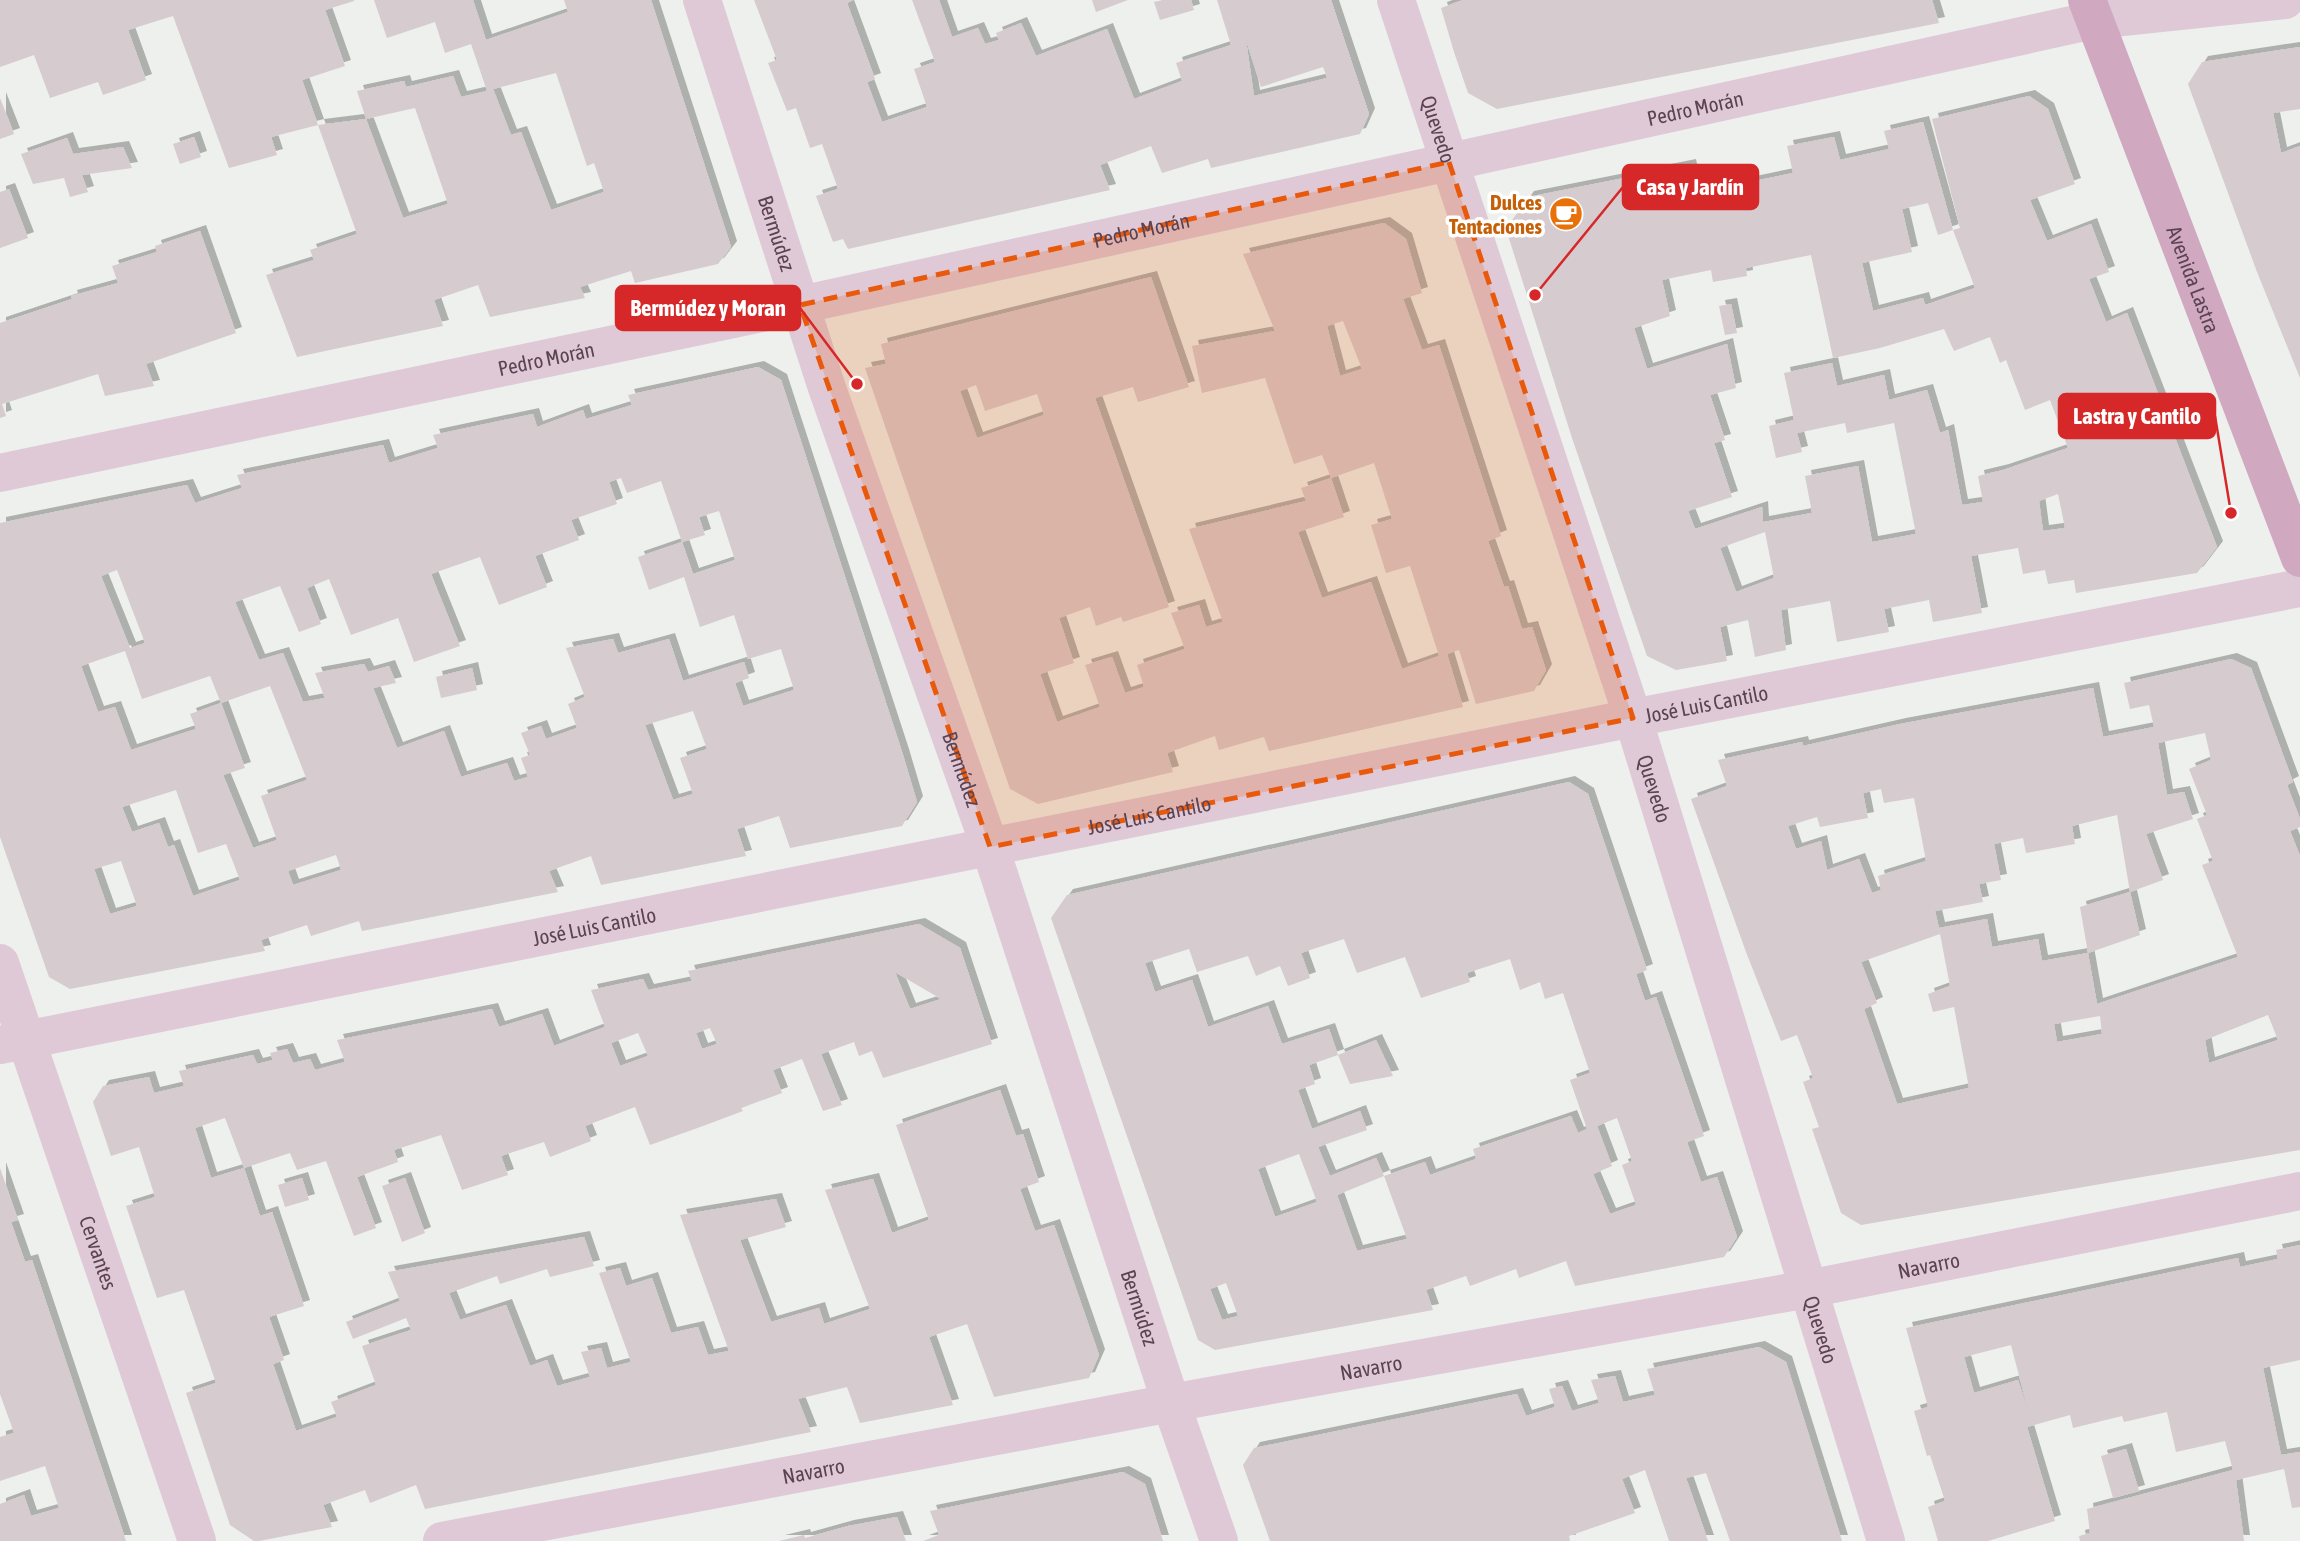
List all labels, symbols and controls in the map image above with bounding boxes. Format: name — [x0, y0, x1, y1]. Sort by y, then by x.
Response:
street label: Pedro Morán — [1645, 86, 1746, 130]
street label: Quevedo — [1416, 92, 1461, 166]
callout: Casa y Jardín — [1623, 165, 1758, 209]
text: Casa y Jardín — [1636, 174, 1744, 200]
place label: Dulces Tentaciones — [1449, 190, 1543, 238]
street label: Bermúdez — [754, 192, 801, 274]
cafe icon: Dulces Tentaciones — [1547, 195, 1585, 233]
street label: Pedro Morán — [1091, 208, 1192, 252]
street label: Avenida Lastra — [2162, 222, 2225, 336]
callout: Bermúdez y Moran — [616, 286, 800, 330]
text: Bermúdez y Moran — [630, 295, 786, 321]
street label: Pedro Morán — [496, 336, 597, 380]
callout: Lastra y Cantilo — [2059, 394, 2215, 438]
text: Lastra y Cantilo — [2073, 403, 2201, 429]
street label: José Luis Cantilo — [1642, 680, 1770, 728]
street label: Bermúdez — [938, 728, 987, 810]
street label: Quevedo — [1633, 752, 1676, 825]
street label: José Luis Cantilo — [1085, 791, 1213, 839]
street label: José Luis Cantilo — [530, 902, 658, 950]
street label: Cervantes — [75, 1213, 122, 1293]
street label: Navarro — [1895, 1247, 1962, 1283]
street label: Bermúdez — [1116, 1267, 1164, 1349]
street label: Quevedo — [1799, 1293, 1843, 1366]
street label: Navarro — [1338, 1350, 1404, 1385]
street label: Navarro — [780, 1453, 846, 1488]

